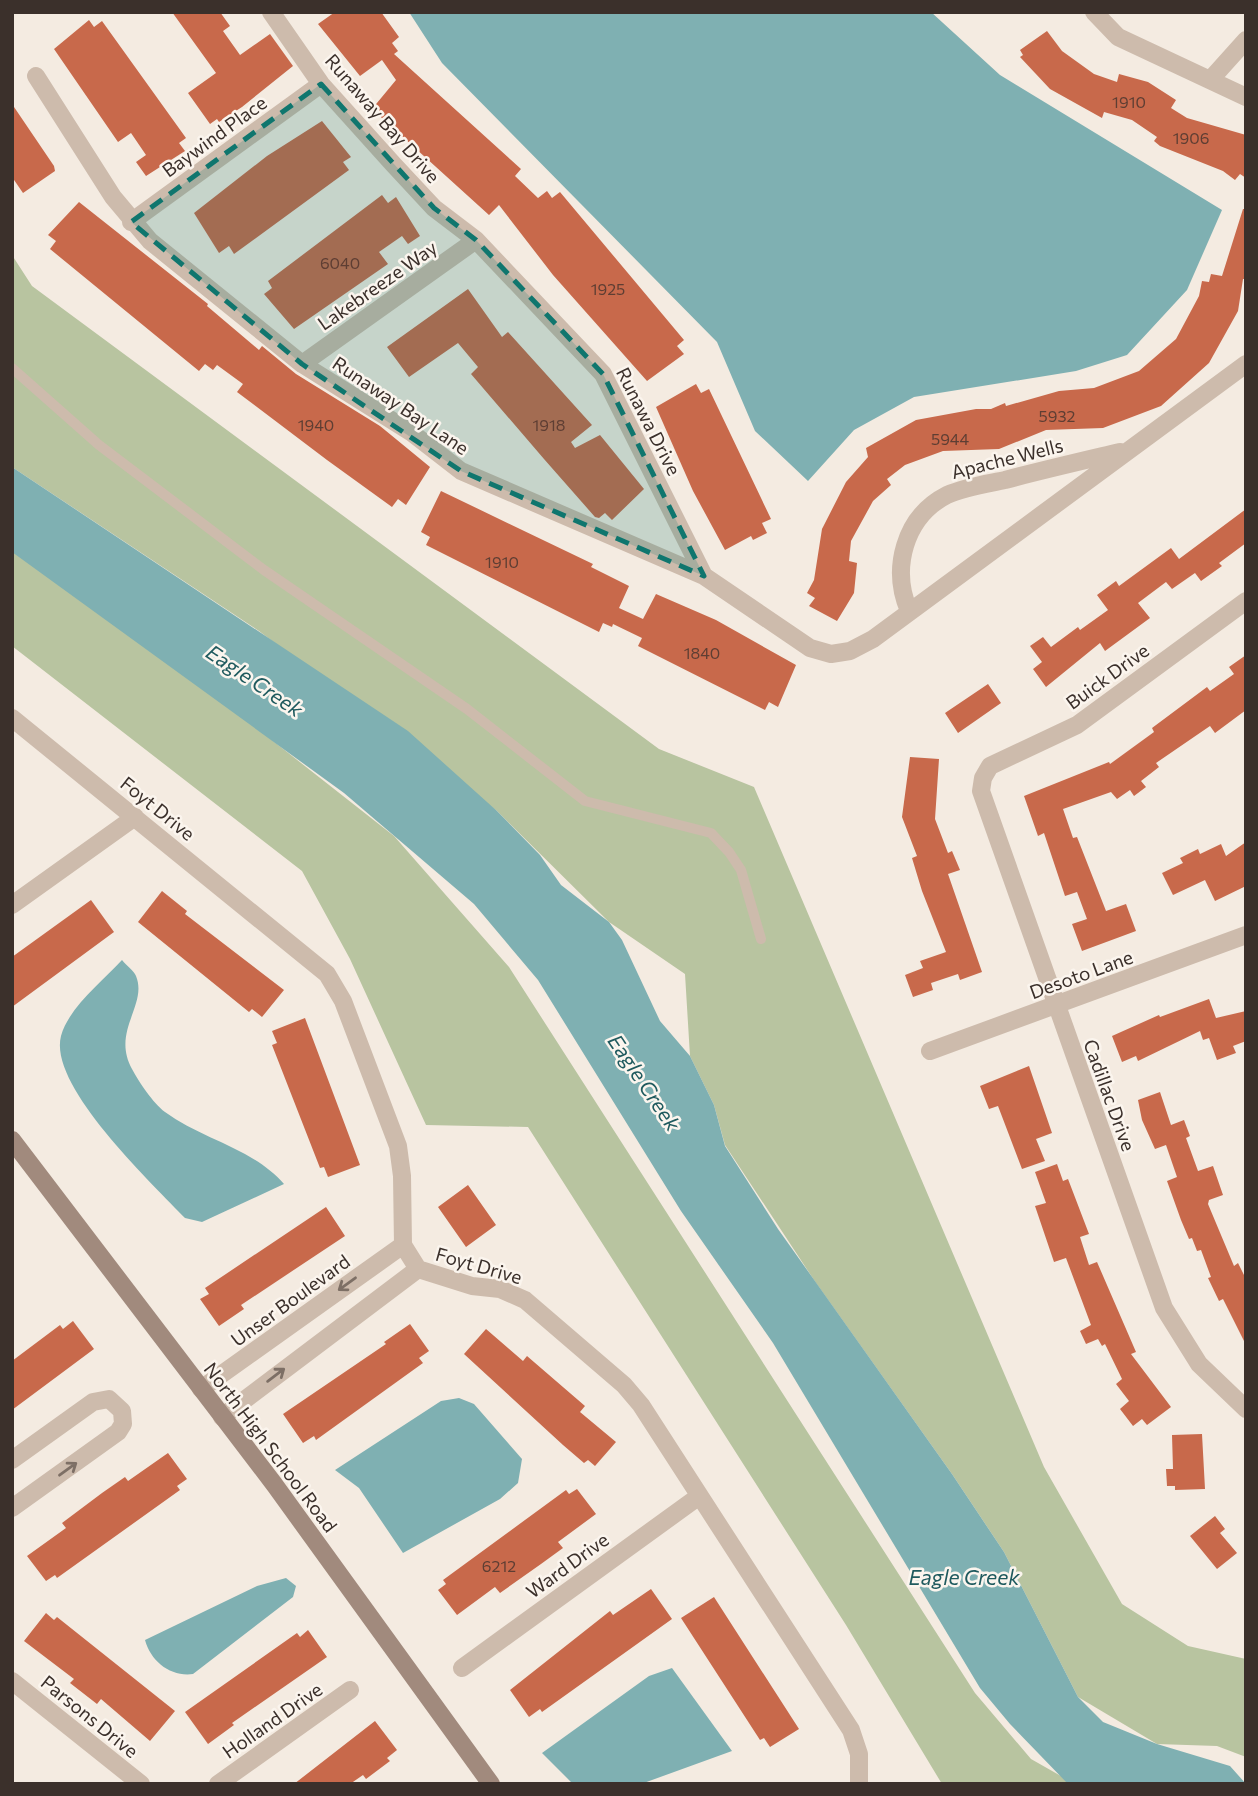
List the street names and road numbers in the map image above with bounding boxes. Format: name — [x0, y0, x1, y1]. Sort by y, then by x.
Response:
street label: Runaway Bay Drive — [321, 49, 445, 187]
street label: Baywind Place — [157, 90, 271, 182]
street label: Lakebreeze Way — [313, 235, 441, 335]
street label: Runaway Bay Lane — [329, 351, 473, 459]
street label: Runawa Drive — [612, 363, 686, 479]
street label: Apache Wells — [949, 433, 1065, 483]
street label: Buick Drive — [1061, 638, 1153, 714]
street label: Foyt Drive — [116, 771, 200, 845]
street label: Desoto Lane — [1026, 945, 1136, 1003]
street label: Cadillac Drive — [1079, 1036, 1141, 1154]
street label: Foyt Drive — [433, 1242, 525, 1288]
street label: Unser Boulevard — [226, 1249, 354, 1351]
street label: North High School Road — [200, 1358, 342, 1536]
street label: Ward Drive — [521, 1527, 613, 1603]
street label: Parsons Drive — [37, 1670, 143, 1762]
street label: Holland Drive — [218, 1677, 326, 1763]

